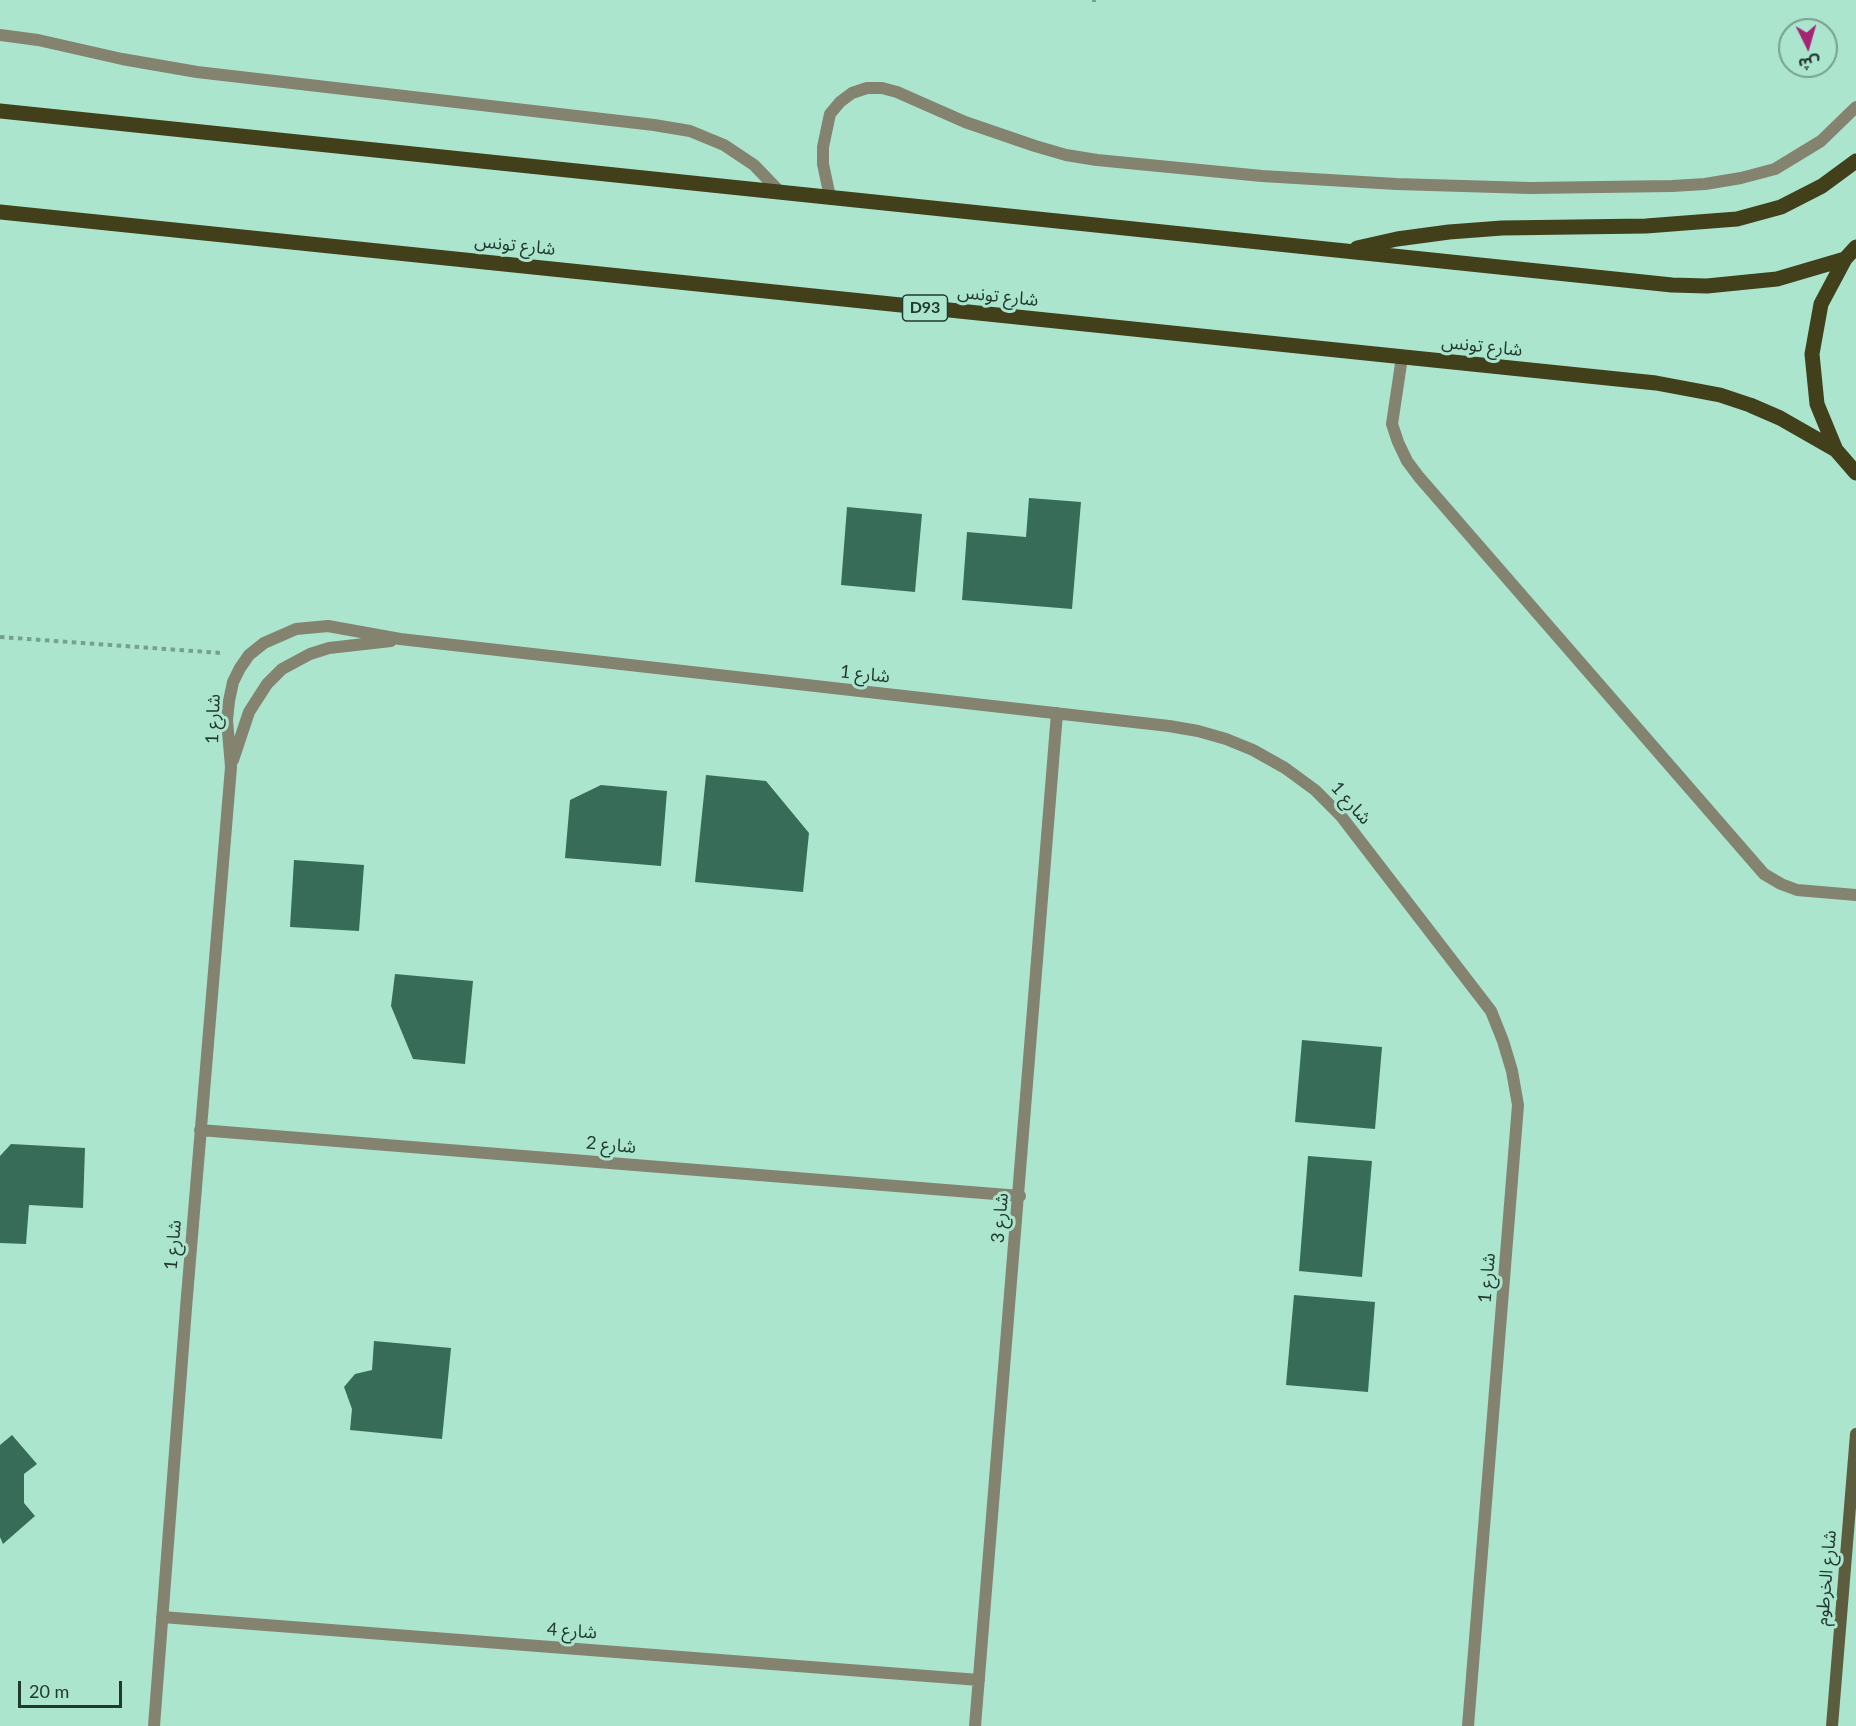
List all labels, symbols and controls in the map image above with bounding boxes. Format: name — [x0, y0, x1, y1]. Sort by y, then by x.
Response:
north arrow — [1778, 18, 1838, 78]
text: ش — [1798, 54, 1821, 75]
street label: شارع تونس — [473, 230, 557, 260]
street label: شارع تونس — [956, 281, 1040, 311]
road number: D93 — [902, 295, 948, 321]
street label: شارع تونس — [1440, 331, 1524, 361]
street label: شارع 1 — [839, 661, 891, 687]
street label: شارع 1 — [201, 694, 225, 744]
street label: شارع 1 — [1326, 777, 1376, 829]
street label: شارع 2 — [585, 1132, 637, 1158]
street label: شارع 3 — [987, 1192, 1013, 1244]
street label: شارع 1 — [160, 1219, 186, 1271]
street label: شارع 1 — [1474, 1252, 1500, 1304]
street label: شارع الخرطوم — [1811, 1529, 1841, 1627]
street label: شارع 4 — [546, 1618, 598, 1644]
scale bar — [21, 1669, 124, 1707]
text: 20 m — [29, 1680, 69, 1702]

